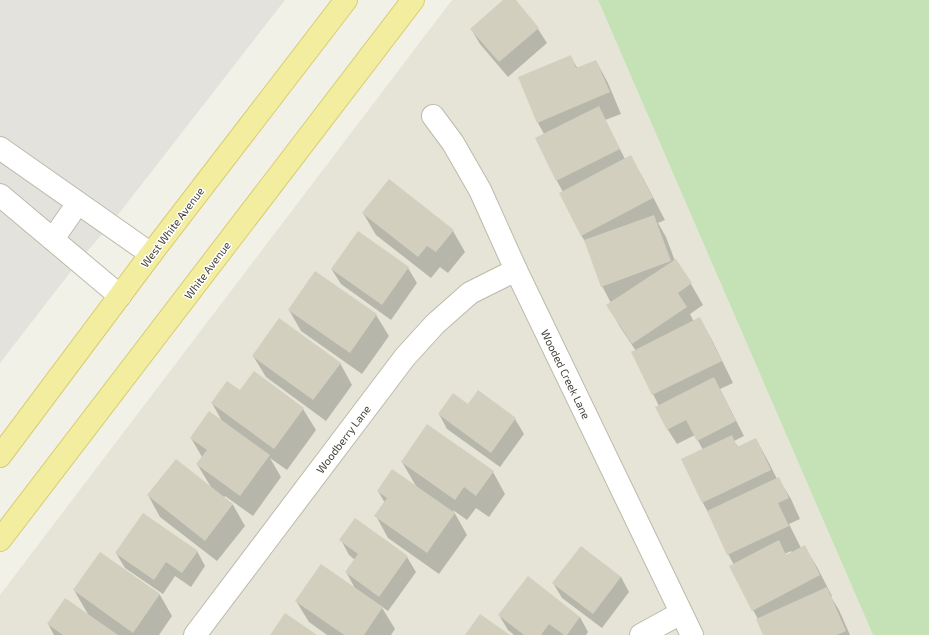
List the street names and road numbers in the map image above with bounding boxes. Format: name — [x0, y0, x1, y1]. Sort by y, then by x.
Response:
street label: West White Avenue — [137, 184, 207, 270]
street label: White Avenue — [181, 238, 233, 302]
street label: Wooded Creek Lane — [539, 327, 593, 421]
street label: Woodberry Lane — [313, 402, 373, 476]

